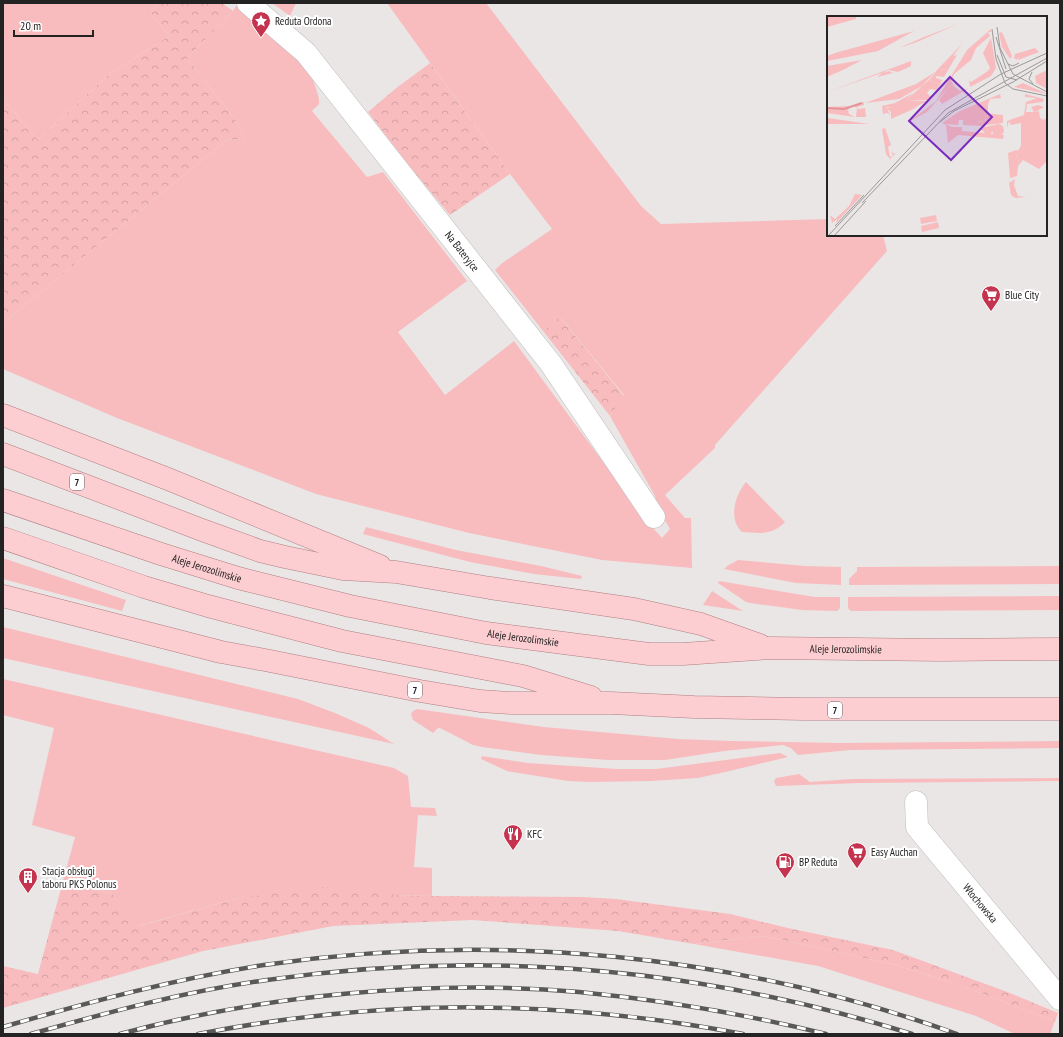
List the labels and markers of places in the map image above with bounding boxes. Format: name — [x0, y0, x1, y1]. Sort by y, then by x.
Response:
place icon: Reduta Ordona — [250, 10, 272, 38]
place label: Reduta Ordona — [275, 14, 332, 28]
supermarket icon: Blue City — [980, 284, 1002, 312]
place label: Blue City — [1005, 288, 1040, 302]
restaurant icon: KFC — [502, 823, 524, 851]
place label: KFC — [527, 827, 542, 841]
supermarket icon: Easy Auchan — [846, 841, 868, 869]
place label: Easy Auchan — [871, 845, 918, 859]
fuel station icon: BP Reduta — [774, 851, 796, 879]
place label: BP Reduta — [799, 855, 837, 869]
place label: Stacja obsługi taboru PKS Polonus — [42, 864, 117, 891]
building icon: Stacja obsługi taboru PKS Polonus — [17, 866, 39, 894]

